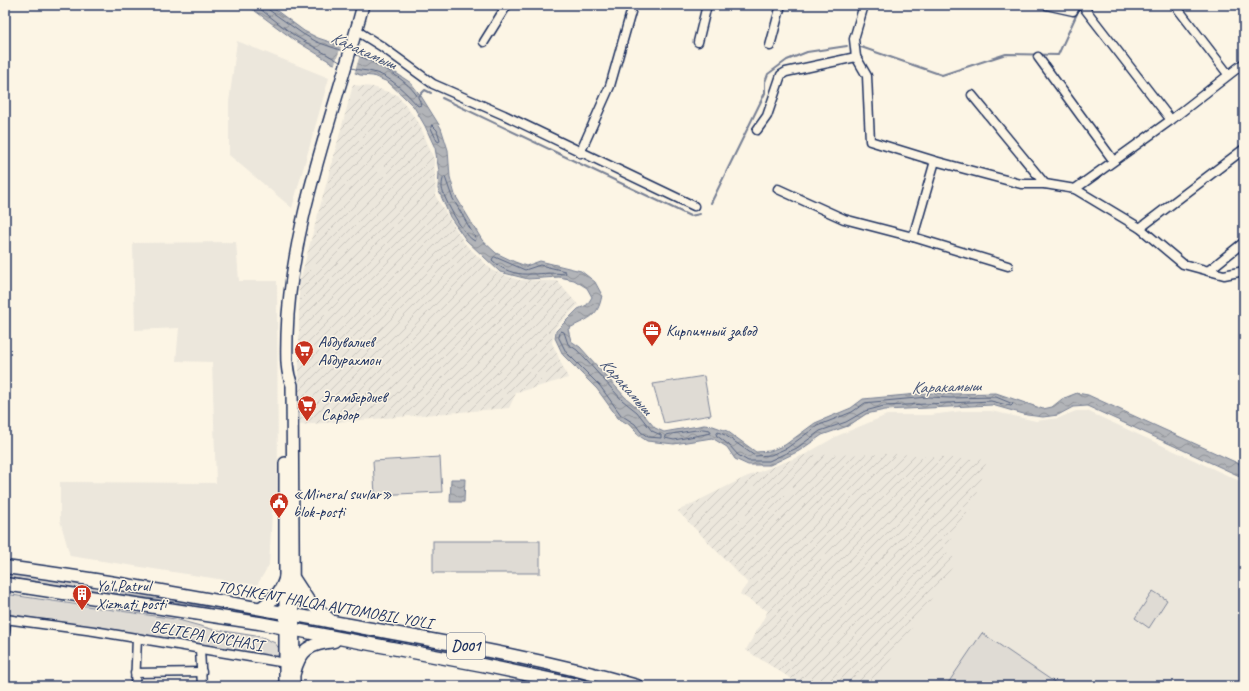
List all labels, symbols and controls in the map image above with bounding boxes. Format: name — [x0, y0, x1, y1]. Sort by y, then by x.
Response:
water label: Каракамыш — [328, 27, 402, 75]
office icon: Кирпичный завод — [641, 319, 663, 347]
place label: Кирпичный завод — [666, 321, 758, 341]
place label: Абдувалиев Абдурахмон — [318, 332, 382, 370]
supermarket icon: Абдувалиев Абдурахмон — [293, 339, 315, 367]
water label: Каракамыш — [596, 353, 659, 421]
water label: Каракамыш — [911, 375, 983, 398]
place label: Эгамбердиев Сардор — [321, 387, 389, 425]
supermarket icon: Эгамбердиев Сардор — [296, 394, 318, 422]
place label: «Mineral suvlar» blok-posti — [293, 484, 392, 522]
public building icon: «Mineral suvlar» blok-posti — [268, 491, 290, 519]
place label: Yo'l Patrul Xizmati posti — [96, 576, 168, 614]
street label: TOSHKENT HALQA AVTOMOBIL YO'LI — [216, 576, 437, 634]
building icon: Yo'l Patrul Xizmati posti — [71, 583, 93, 611]
street label: BELTEPA KO'CHASI — [149, 616, 268, 656]
road number: D001 — [447, 633, 485, 659]

